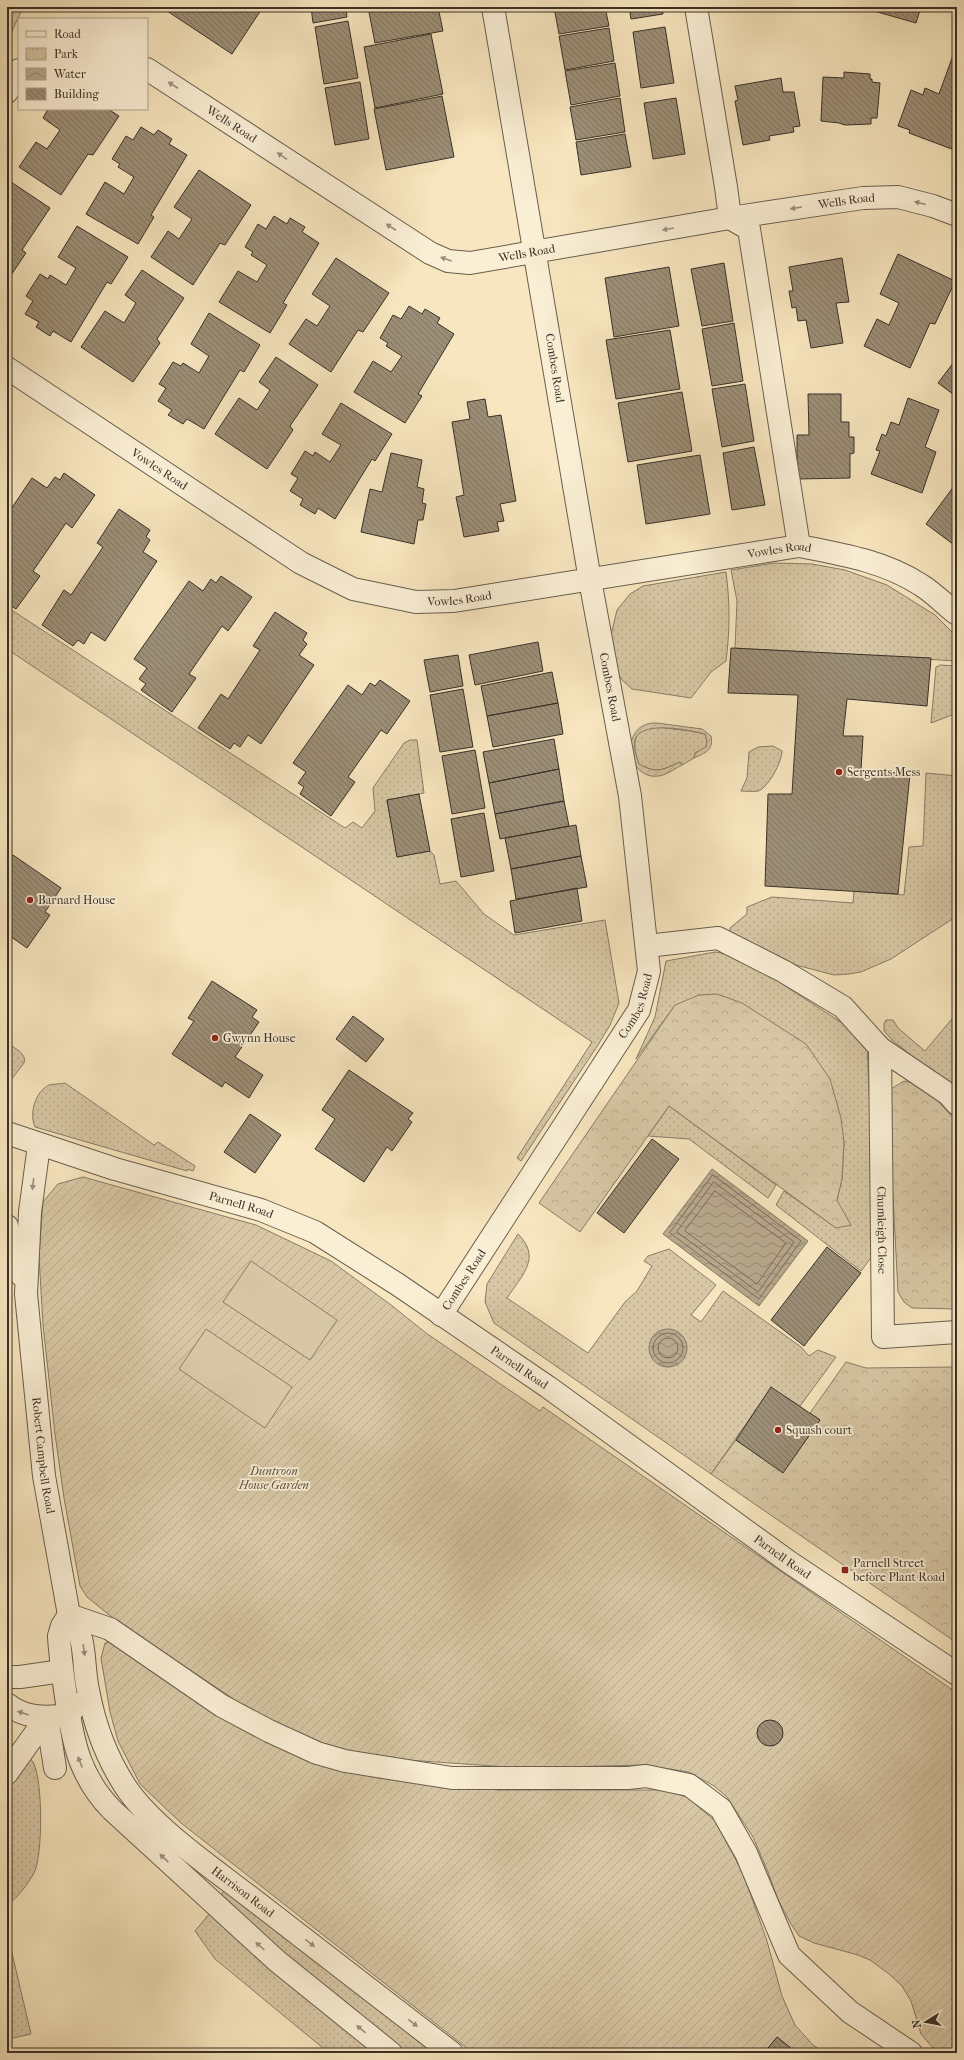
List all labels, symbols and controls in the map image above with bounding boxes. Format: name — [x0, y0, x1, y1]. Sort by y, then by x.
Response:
legend — [18, 18, 148, 110]
text: Road — [54, 27, 81, 41]
text: Park — [54, 47, 79, 61]
text: Water — [53, 67, 87, 81]
one-way arrow — [167, 82, 179, 89]
text: Building — [54, 87, 99, 101]
street label: Wells Road — [203, 102, 260, 146]
one-way arrow — [277, 152, 287, 160]
street label: Wells Road — [816, 191, 876, 212]
one-way arrow — [914, 199, 926, 205]
one-way arrow — [790, 205, 803, 211]
one-way arrow — [386, 223, 396, 231]
one-way arrow — [662, 226, 674, 232]
street label: Wells Road — [496, 241, 557, 265]
one-way arrow — [439, 256, 451, 262]
street label: Combes Road — [543, 332, 567, 404]
street label: Vowles Road — [128, 445, 191, 493]
street label: Vowles Road — [746, 539, 813, 561]
street label: Vowles Road — [426, 588, 493, 609]
street label: Combes Road — [596, 651, 624, 723]
place label: Sergents Mess — [847, 765, 921, 779]
marker: Sergents Mess — [834, 767, 844, 777]
place label: Barnard House — [38, 893, 116, 907]
marker: Barnard House — [25, 895, 35, 905]
street label: Combes Road — [615, 972, 655, 1041]
place label: Gwynn House — [223, 1031, 296, 1045]
marker: Gwynn House — [210, 1033, 220, 1043]
one-way arrow — [30, 1178, 36, 1190]
street label: Chumleigh Close — [874, 1186, 889, 1274]
street label: Parnell Road — [207, 1189, 276, 1221]
street label: Combes Road — [439, 1246, 489, 1313]
street label: Parnell Road — [488, 1343, 551, 1392]
street label: Robert Campbell Road — [29, 1397, 58, 1515]
place label: Squash court — [786, 1423, 853, 1437]
marker: Squash court — [773, 1425, 783, 1435]
park label: Duntroon House Garden — [238, 1464, 309, 1492]
street label: Parnell Road — [751, 1532, 814, 1582]
place label: Parnell Street before Plant Road — [852, 1556, 946, 1584]
marker: Parnell Street before Plant Road — [840, 1565, 850, 1575]
one-way arrow — [81, 1644, 87, 1656]
one-way arrow — [17, 1710, 29, 1716]
one-way arrow — [76, 1755, 82, 1767]
one-way arrow — [159, 1854, 170, 1863]
street label: Harrison Road — [209, 1863, 277, 1921]
one-way arrow — [305, 1939, 315, 1947]
one-way arrow — [255, 1942, 265, 1951]
north arrow — [906, 2002, 946, 2042]
one-way arrow — [407, 2018, 418, 2027]
text: N — [909, 2018, 924, 2029]
one-way arrow — [355, 2024, 366, 2033]

